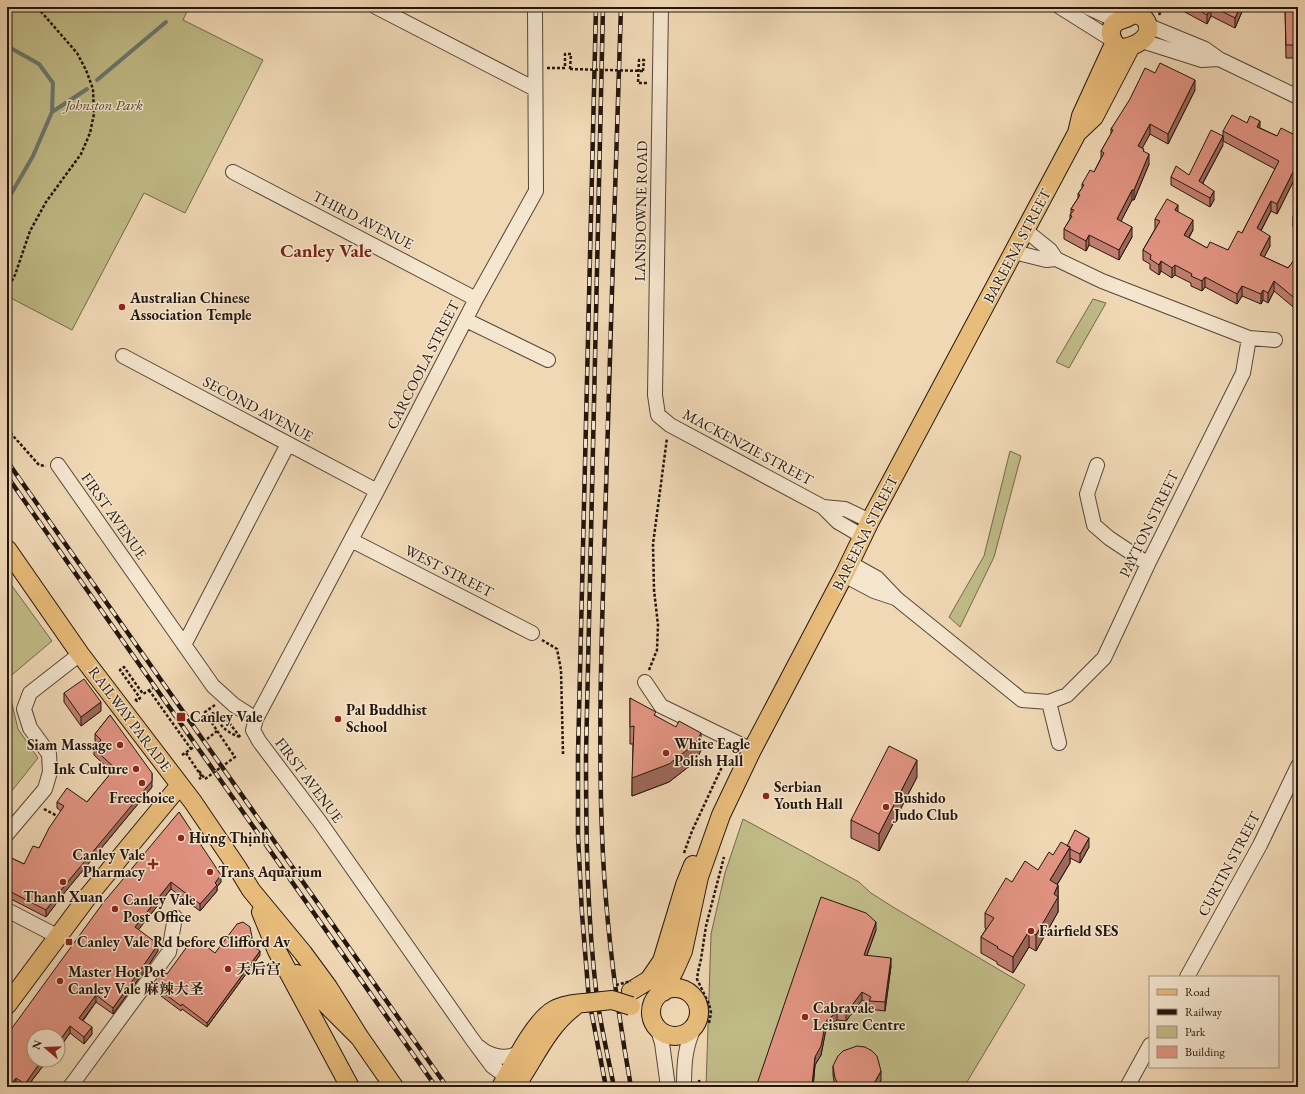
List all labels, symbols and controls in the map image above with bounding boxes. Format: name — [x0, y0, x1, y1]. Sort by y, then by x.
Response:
park label: Johnston Park — [62, 95, 143, 114]
street label: LANSDOWNE ROAD — [630, 140, 651, 281]
street label: BAREENA STREET — [978, 185, 1055, 306]
street label: THIRD AVENUE — [310, 186, 417, 253]
district label: Canley Vale — [280, 238, 372, 263]
place label: Australian Chinese Association Temple — [129, 288, 252, 324]
street label: CARCOOLA STREET — [382, 296, 464, 432]
marker: Australian Chinese Association Temple — [117, 302, 127, 312]
street label: SECOND AVENUE — [200, 372, 317, 446]
street label: MACKENZIE STREET — [680, 404, 818, 489]
street label: PAYTON STREET — [1115, 467, 1183, 580]
street label: FIRST AVENUE — [77, 469, 152, 563]
street label: BAREENA STREET — [827, 471, 902, 594]
street label: WEST STREET — [402, 540, 498, 601]
street label: RAILWAY PARADE — [85, 662, 177, 776]
place label: Pal Buddhist School — [346, 700, 427, 736]
place label: Canley Vale — [190, 707, 262, 726]
marker: Canley Vale — [175, 711, 187, 723]
marker: Pal Buddhist School — [333, 714, 343, 724]
street label: FIRST AVENUE — [271, 733, 348, 826]
place label: White Eagle Polish Hall — [674, 734, 750, 770]
place label: Siam Massage — [27, 735, 112, 754]
marker: Siam Massage — [115, 740, 125, 750]
marker: White Eagle Polish Hall — [661, 748, 671, 758]
place label: Ink Culture — [53, 759, 128, 778]
marker: Ink Culture — [131, 764, 141, 774]
place label: Serbian Youth Hall — [774, 777, 844, 813]
marker: Freechoice — [137, 778, 147, 788]
place label: Freechoice — [109, 788, 175, 807]
place label: Bushido Judo Club — [892, 788, 958, 824]
marker: Serbian Youth Hall — [761, 791, 771, 801]
marker: Bushido Judo Club — [881, 802, 891, 812]
street label: CURTIN STREET — [1193, 807, 1265, 919]
place label: Hưng Thịnh — [189, 828, 270, 847]
marker: Hưng Thịnh — [176, 833, 186, 843]
place label: Canley Vale Pharmacy — [73, 845, 146, 881]
marker: Canley Vale Pharmacy — [148, 859, 158, 869]
place label: Trans Aquarium — [218, 862, 322, 881]
marker: Trans Aquarium — [205, 867, 215, 877]
marker: Thanh Xuan — [58, 877, 68, 887]
place label: Thanh Xuan — [23, 887, 104, 906]
place label: Canley Vale Post Office — [123, 890, 195, 926]
marker: Canley Vale Post Office — [110, 904, 120, 914]
place label: Fairfield SES — [1039, 921, 1119, 940]
marker: Fairfield SES — [1026, 926, 1036, 936]
place label: Canley Vale Rd before Clifford Av — [77, 932, 291, 951]
marker: Canley Vale Rd before Clifford Av — [64, 937, 74, 947]
place label: 天后宫 — [236, 959, 281, 978]
place label: Master Hot Pot Canley Vale 麻辣大圣 — [68, 962, 204, 998]
marker: 天后宫 — [223, 964, 233, 974]
marker: Master Hot Pot Canley Vale 麻辣大圣 — [55, 976, 65, 986]
legend — [1149, 976, 1279, 1068]
text: Road — [1185, 984, 1211, 1000]
place label: Cabravale Leisure Centre — [813, 998, 905, 1034]
text: Railway — [1185, 1004, 1223, 1020]
marker: Cabravale Leisure Centre — [800, 1012, 810, 1022]
text: Park — [1185, 1024, 1206, 1040]
north arrow — [26, 1028, 66, 1068]
text: N — [28, 1038, 45, 1051]
text: Building — [1185, 1044, 1226, 1060]

